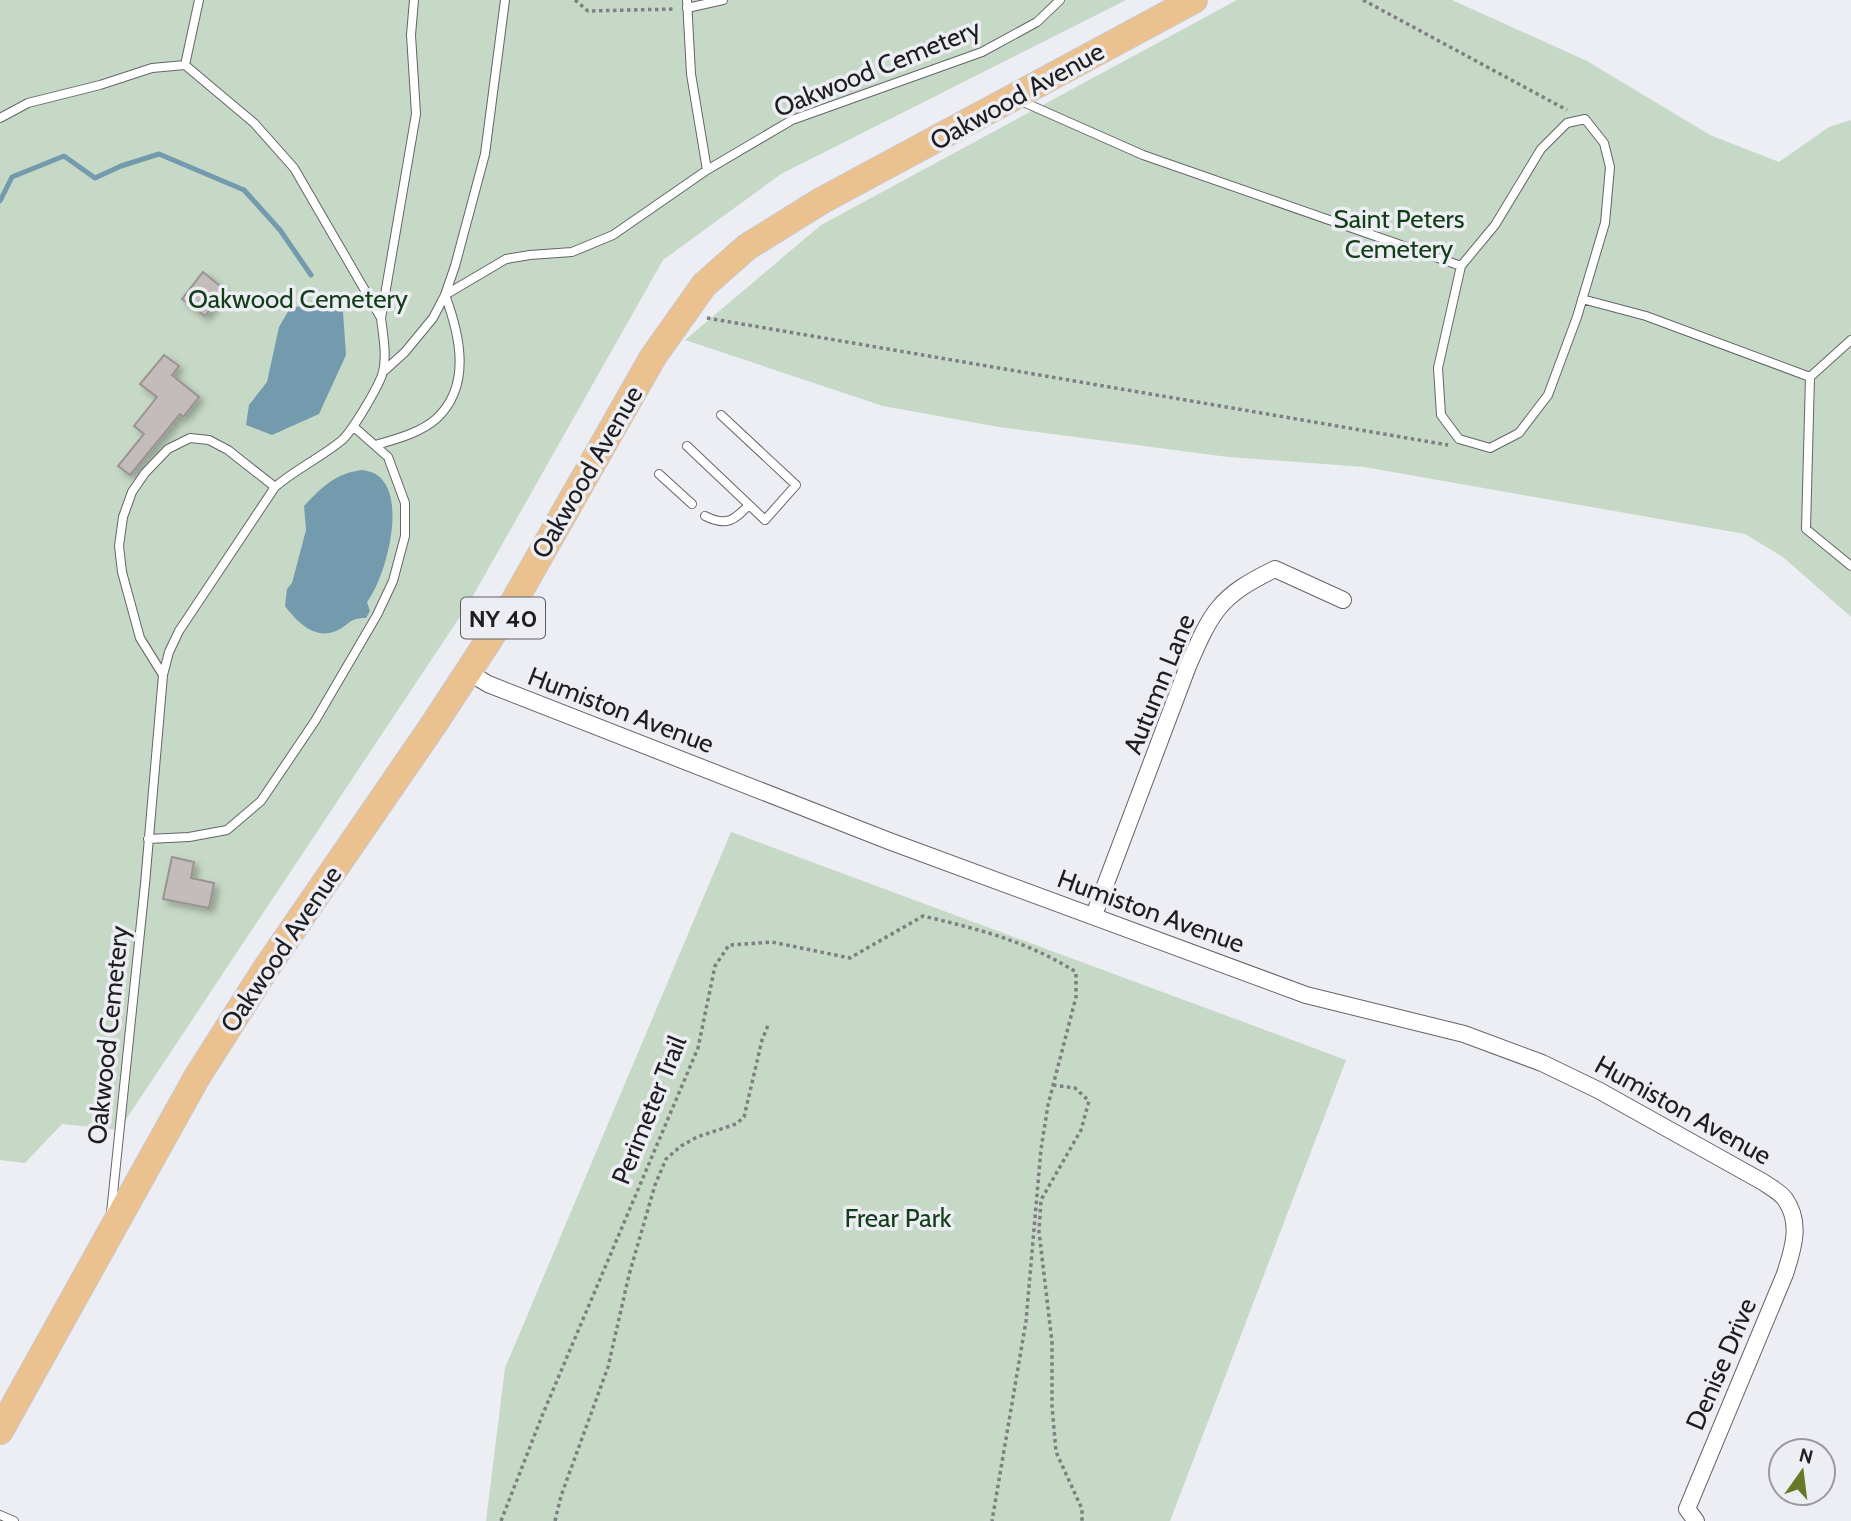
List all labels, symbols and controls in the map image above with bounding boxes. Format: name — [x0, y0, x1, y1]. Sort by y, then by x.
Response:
street label: Oakwood Cemetery — [769, 12, 985, 124]
street label: Oakwood Avenue — [924, 35, 1110, 157]
park label: Saint Peters Cemetery — [1334, 203, 1465, 265]
park label: Oakwood Cemetery — [188, 283, 408, 315]
street label: Oakwood Avenue — [525, 380, 649, 564]
road number: NY 40 — [461, 598, 545, 638]
street label: Autumn Lane — [1116, 609, 1202, 759]
street label: Humiston Avenue — [524, 660, 718, 760]
street label: Oakwood Avenue — [214, 860, 348, 1038]
street label: Humiston Avenue — [1053, 862, 1249, 960]
street label: Oakwood Cemetery — [81, 924, 135, 1146]
street label: Perimeter Trail — [605, 1031, 693, 1189]
street label: Humiston Avenue — [1589, 1048, 1777, 1172]
park label: Frear Park — [844, 1202, 952, 1234]
street label: Denise Drive — [1679, 1293, 1763, 1435]
north arrow — [1767, 1437, 1837, 1507]
text: N — [1797, 1443, 1815, 1469]

